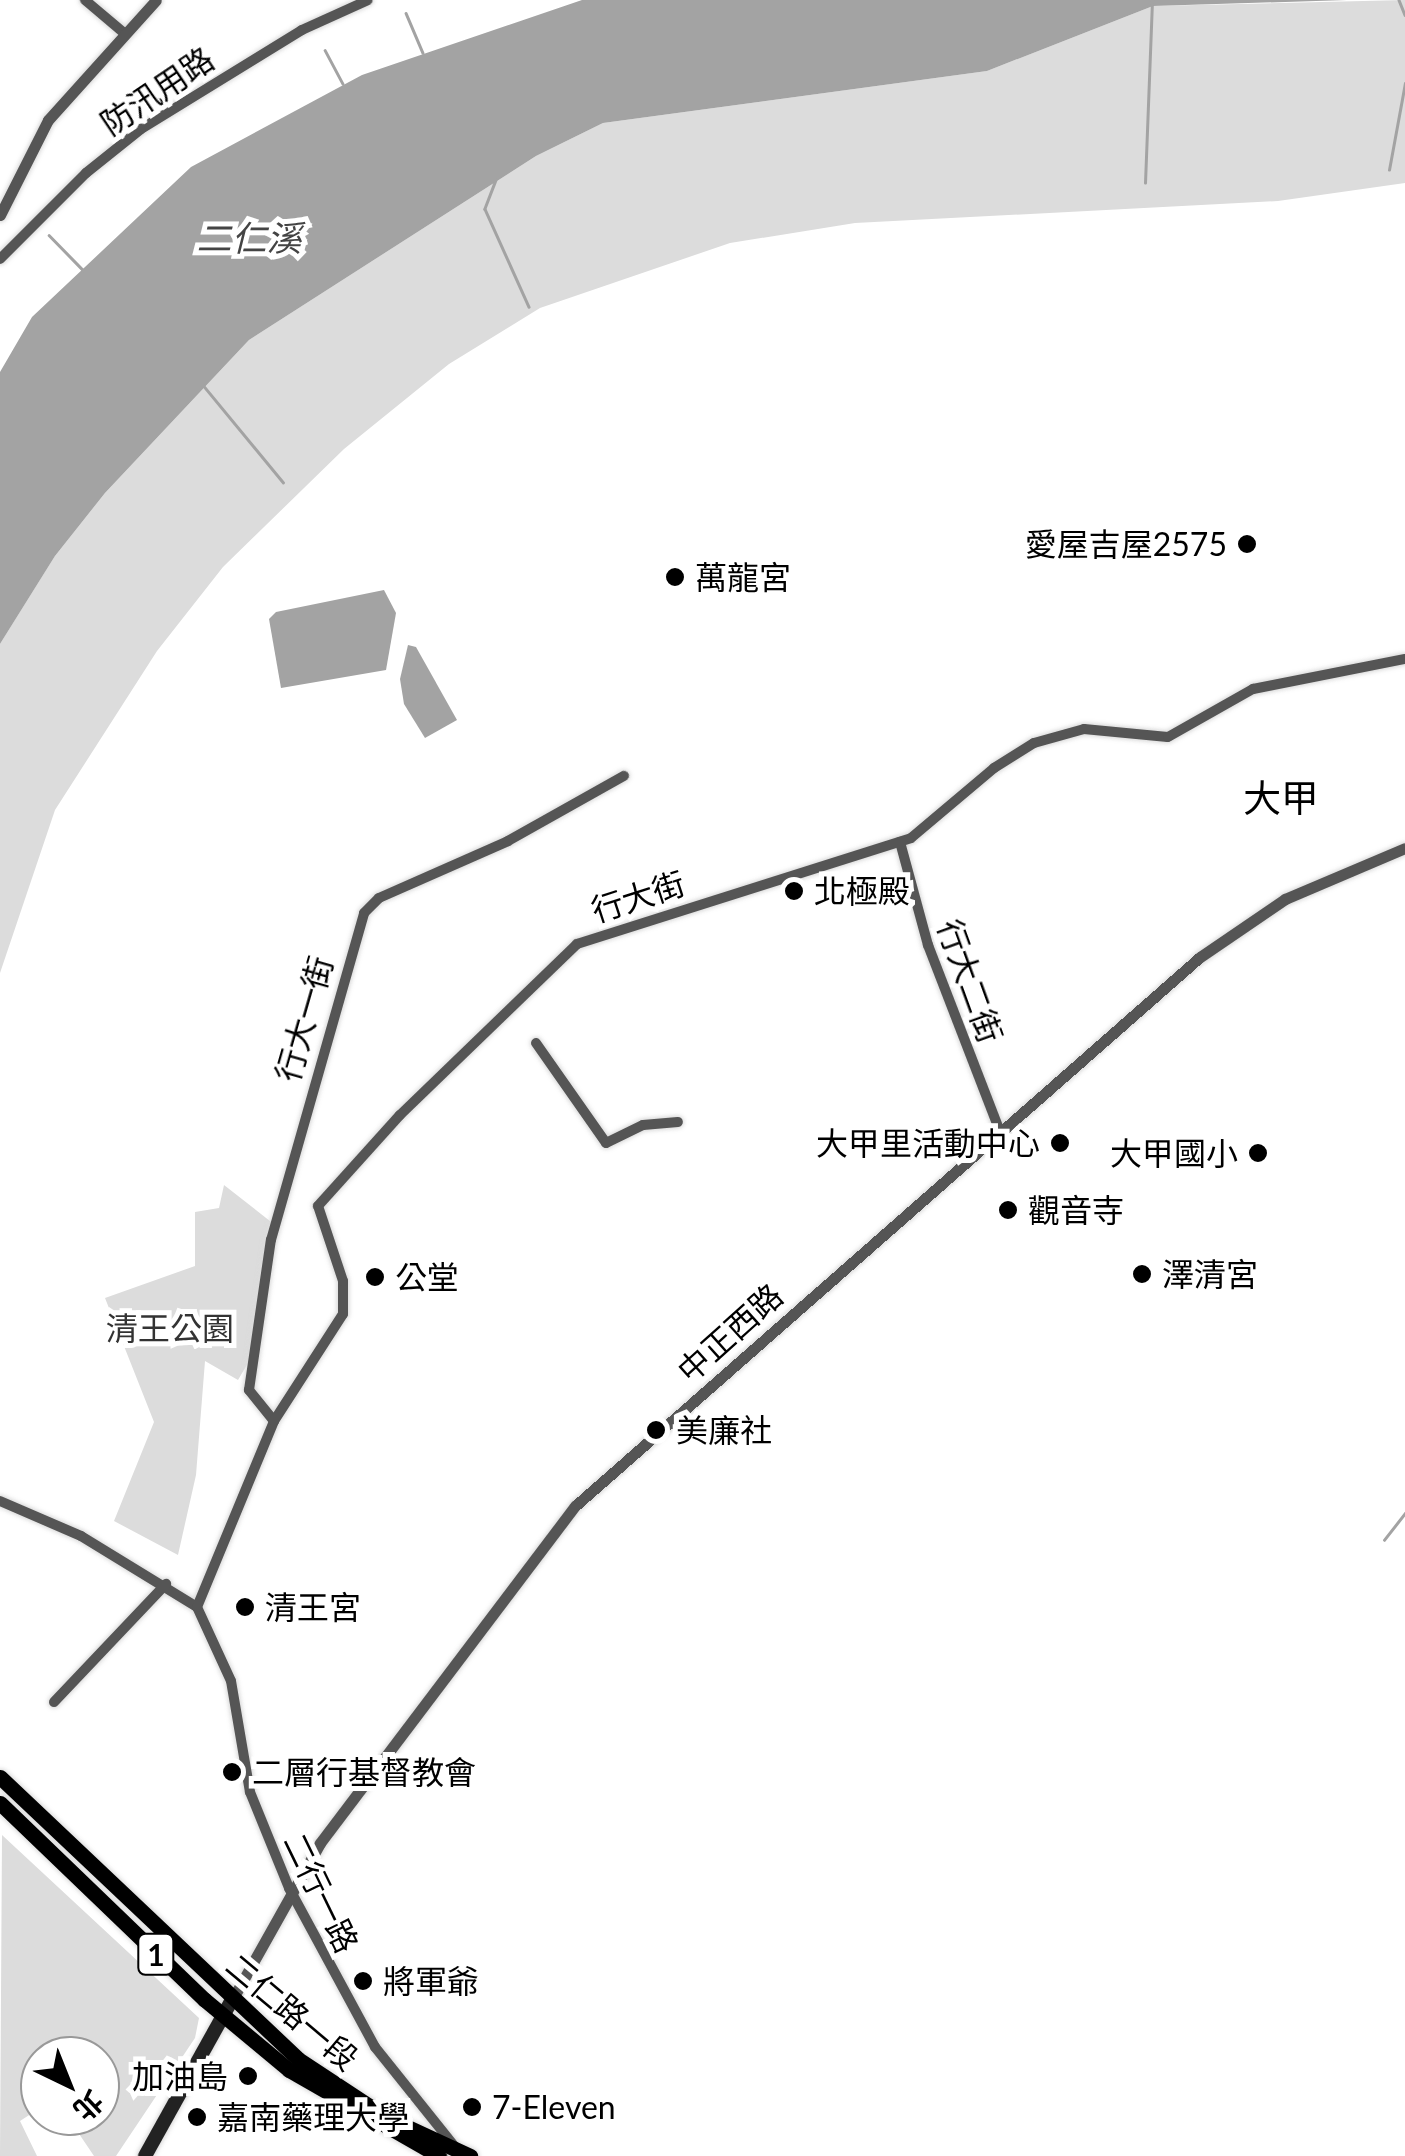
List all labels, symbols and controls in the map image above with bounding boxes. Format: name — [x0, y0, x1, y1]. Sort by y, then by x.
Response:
street label: 防汛用路 — [93, 39, 221, 143]
water label: 二仁溪 — [197, 216, 301, 258]
place label: 愛屋吉屋2575 — [1025, 525, 1227, 563]
marker: 愛屋吉屋2575 — [1236, 533, 1258, 555]
place label: 萬龍宮 — [695, 558, 791, 596]
marker: 萬龍宮 — [664, 566, 686, 588]
district label: 大甲 — [1243, 775, 1319, 821]
street label: 行大街 — [586, 864, 690, 930]
place label: 北極殿 — [814, 872, 910, 910]
marker: 北極殿 — [783, 880, 805, 902]
street label: 行大二街 — [930, 914, 1010, 1048]
street label: 行大一街 — [268, 952, 340, 1086]
place label: 大甲里活動中心 — [816, 1124, 1040, 1162]
marker: 大甲里活動中心 — [1049, 1132, 1071, 1154]
place label: 大甲國小 — [1110, 1134, 1238, 1172]
marker: 大甲國小 — [1247, 1142, 1269, 1164]
place label: 觀音寺 — [1028, 1191, 1124, 1229]
marker: 觀音寺 — [997, 1199, 1019, 1221]
place label: 澤清宮 — [1162, 1255, 1258, 1293]
place label: 公堂 — [395, 1258, 459, 1296]
marker: 澤清宮 — [1131, 1263, 1153, 1285]
marker: 公堂 — [364, 1266, 386, 1288]
street label: 中正西路 — [670, 1276, 790, 1390]
park label: 清王公園 — [106, 1309, 234, 1347]
place label: 美廉社 — [676, 1411, 772, 1449]
marker: 美廉社 — [645, 1419, 667, 1441]
place label: 清王宮 — [265, 1588, 361, 1626]
marker: 清王宮 — [234, 1596, 256, 1618]
place label: 二層行基督教會 — [252, 1753, 476, 1791]
marker: 二層行基督教會 — [221, 1761, 243, 1783]
street label: 二行一路 — [276, 1827, 366, 1959]
road number: 1 — [136, 1929, 176, 1979]
street label: 二仁路一段 — [218, 1946, 366, 2078]
place label: 將軍爺 — [383, 1962, 479, 2000]
marker: 將軍爺 — [352, 1970, 374, 1992]
north arrow — [20, 2036, 120, 2136]
place label: 加油島 — [132, 2057, 228, 2095]
marker: 加油島 — [237, 2065, 259, 2087]
text: 北 — [67, 2084, 111, 2128]
place label: 7-Eleven — [492, 2088, 616, 2126]
marker: 7-Eleven — [461, 2096, 483, 2118]
place label: 嘉南藥理大學 — [217, 2098, 409, 2136]
marker: 嘉南藥理大學 — [186, 2106, 208, 2128]

